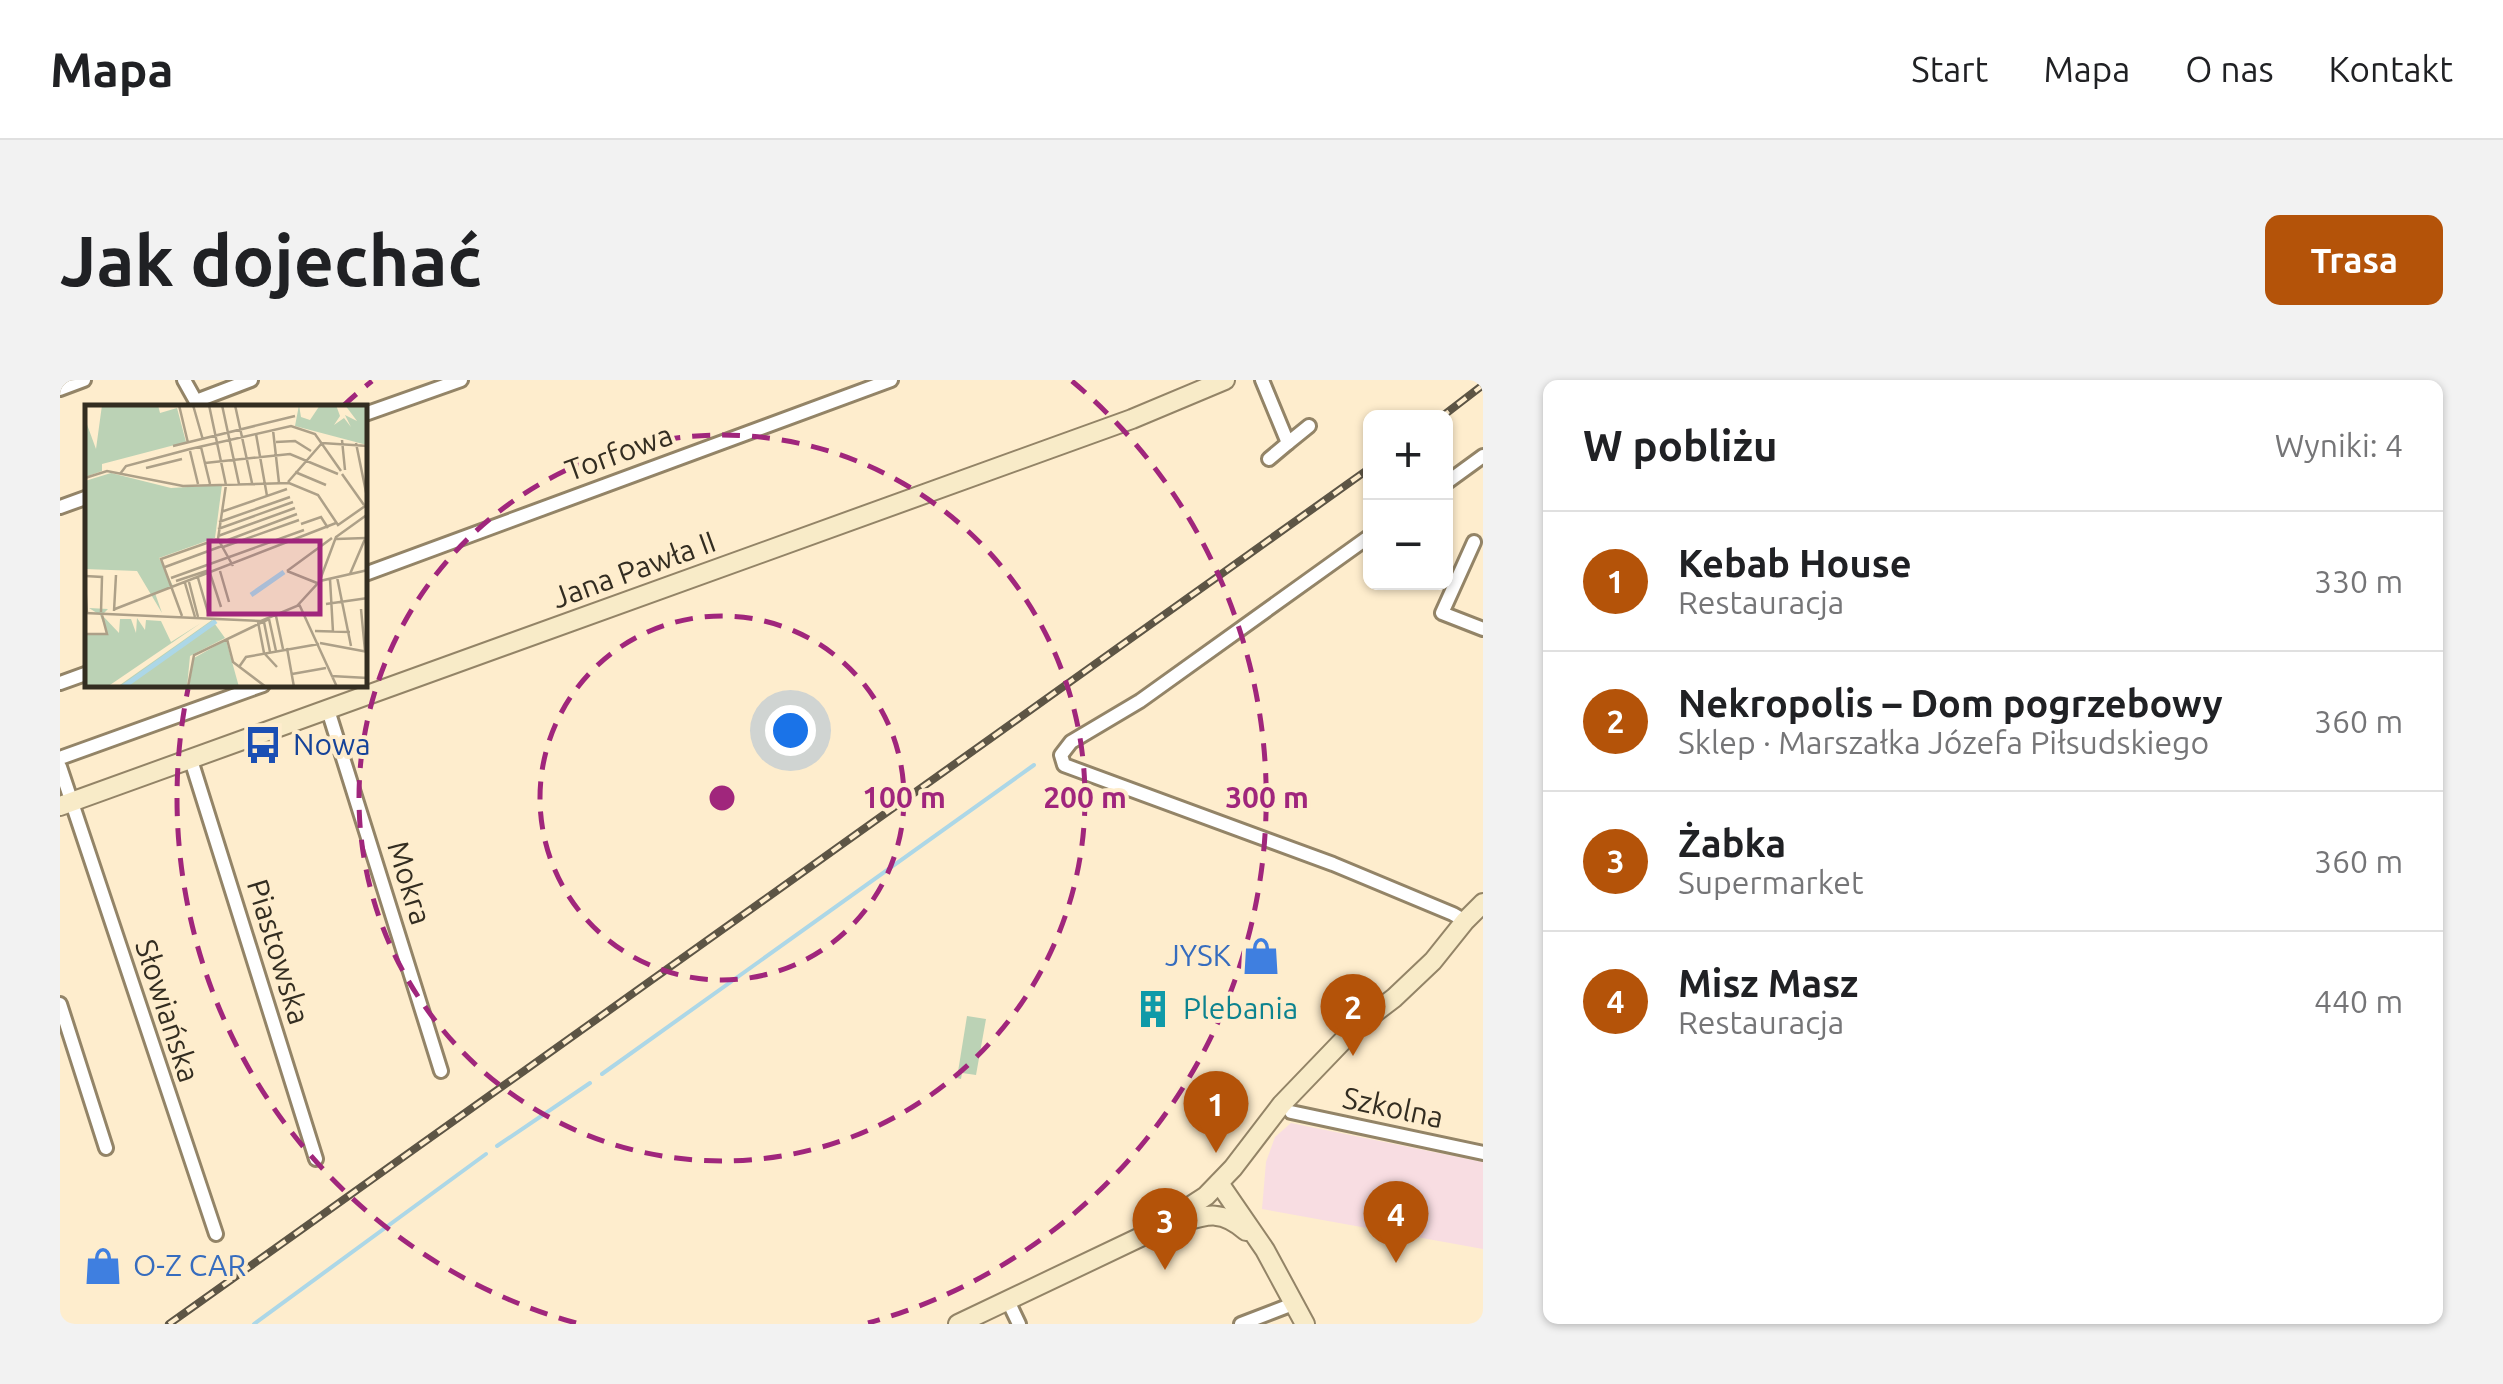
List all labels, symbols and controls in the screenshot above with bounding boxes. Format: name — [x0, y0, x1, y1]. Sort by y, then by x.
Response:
text: Mapa — [50, 42, 174, 96]
text: Start — [1911, 49, 1988, 89]
text: Mapa — [2043, 49, 2130, 89]
text: O nas — [2185, 49, 2274, 89]
text: Kontakt — [2329, 49, 2453, 89]
button: Trasa — [2265, 215, 2443, 305]
text: Jak dojechać — [60, 221, 482, 299]
inset map — [85, 405, 368, 688]
map controls — [1363, 410, 1453, 590]
button: + — [1363, 410, 1453, 500]
street label: Torfowa — [560, 417, 677, 487]
text: W pobliżu — [1583, 422, 1778, 469]
text: Wyniki: 4 — [2275, 427, 2403, 463]
button: − — [1363, 500, 1453, 590]
street label: Jana Pawła II — [547, 524, 720, 614]
text: Kebab House — [1678, 542, 1912, 584]
text: 1 — [1606, 563, 1625, 599]
text: 330 m — [2314, 563, 2403, 599]
text: Restauracja — [1678, 584, 1844, 620]
text: Nekropolis – Dom pogrzebowy — [1678, 682, 2223, 724]
text: 2 — [1606, 703, 1625, 739]
text: 360 m — [2314, 703, 2403, 739]
your location — [765, 705, 816, 756]
bus stop icon: Nowa — [242, 724, 284, 766]
text: Sklep · Marszałka Józefa Piłsudskiego — [1678, 724, 2209, 760]
place label: Nowa — [293, 727, 371, 761]
centre of rings — [704, 780, 740, 816]
text: 100 m — [862, 780, 946, 814]
text: 200 m — [1043, 780, 1127, 814]
text: 300 m — [1225, 780, 1309, 814]
text: Żabka — [1678, 822, 1786, 864]
street label: Mokra — [381, 837, 439, 929]
text: 3 — [1606, 843, 1625, 879]
text: 360 m — [2314, 843, 2403, 879]
text: Supermarket — [1678, 864, 1864, 900]
street label: Piastowska — [241, 875, 317, 1028]
street label: Słowiańska — [129, 935, 207, 1086]
shop icon: JYSK — [1240, 935, 1282, 977]
place label: JYSK — [1165, 938, 1231, 972]
text: Misz Masz — [1678, 962, 1858, 1004]
pin: 2 — [1320, 974, 1386, 1056]
text: 4 — [1606, 983, 1625, 1019]
text: 440 m — [2314, 983, 2403, 1019]
building icon: Plebania — [1132, 988, 1174, 1030]
place label: Plebania — [1183, 991, 1298, 1025]
text: Restauracja — [1678, 1004, 1844, 1040]
pin: 1 — [1184, 1070, 1248, 1153]
street label: Szkolna — [1340, 1080, 1447, 1134]
pin: 4 — [1364, 1180, 1428, 1263]
pin: 3 — [1132, 1188, 1198, 1270]
shop icon: O-Z CAR — [82, 1245, 124, 1287]
place label: O-Z CAR — [133, 1248, 246, 1282]

